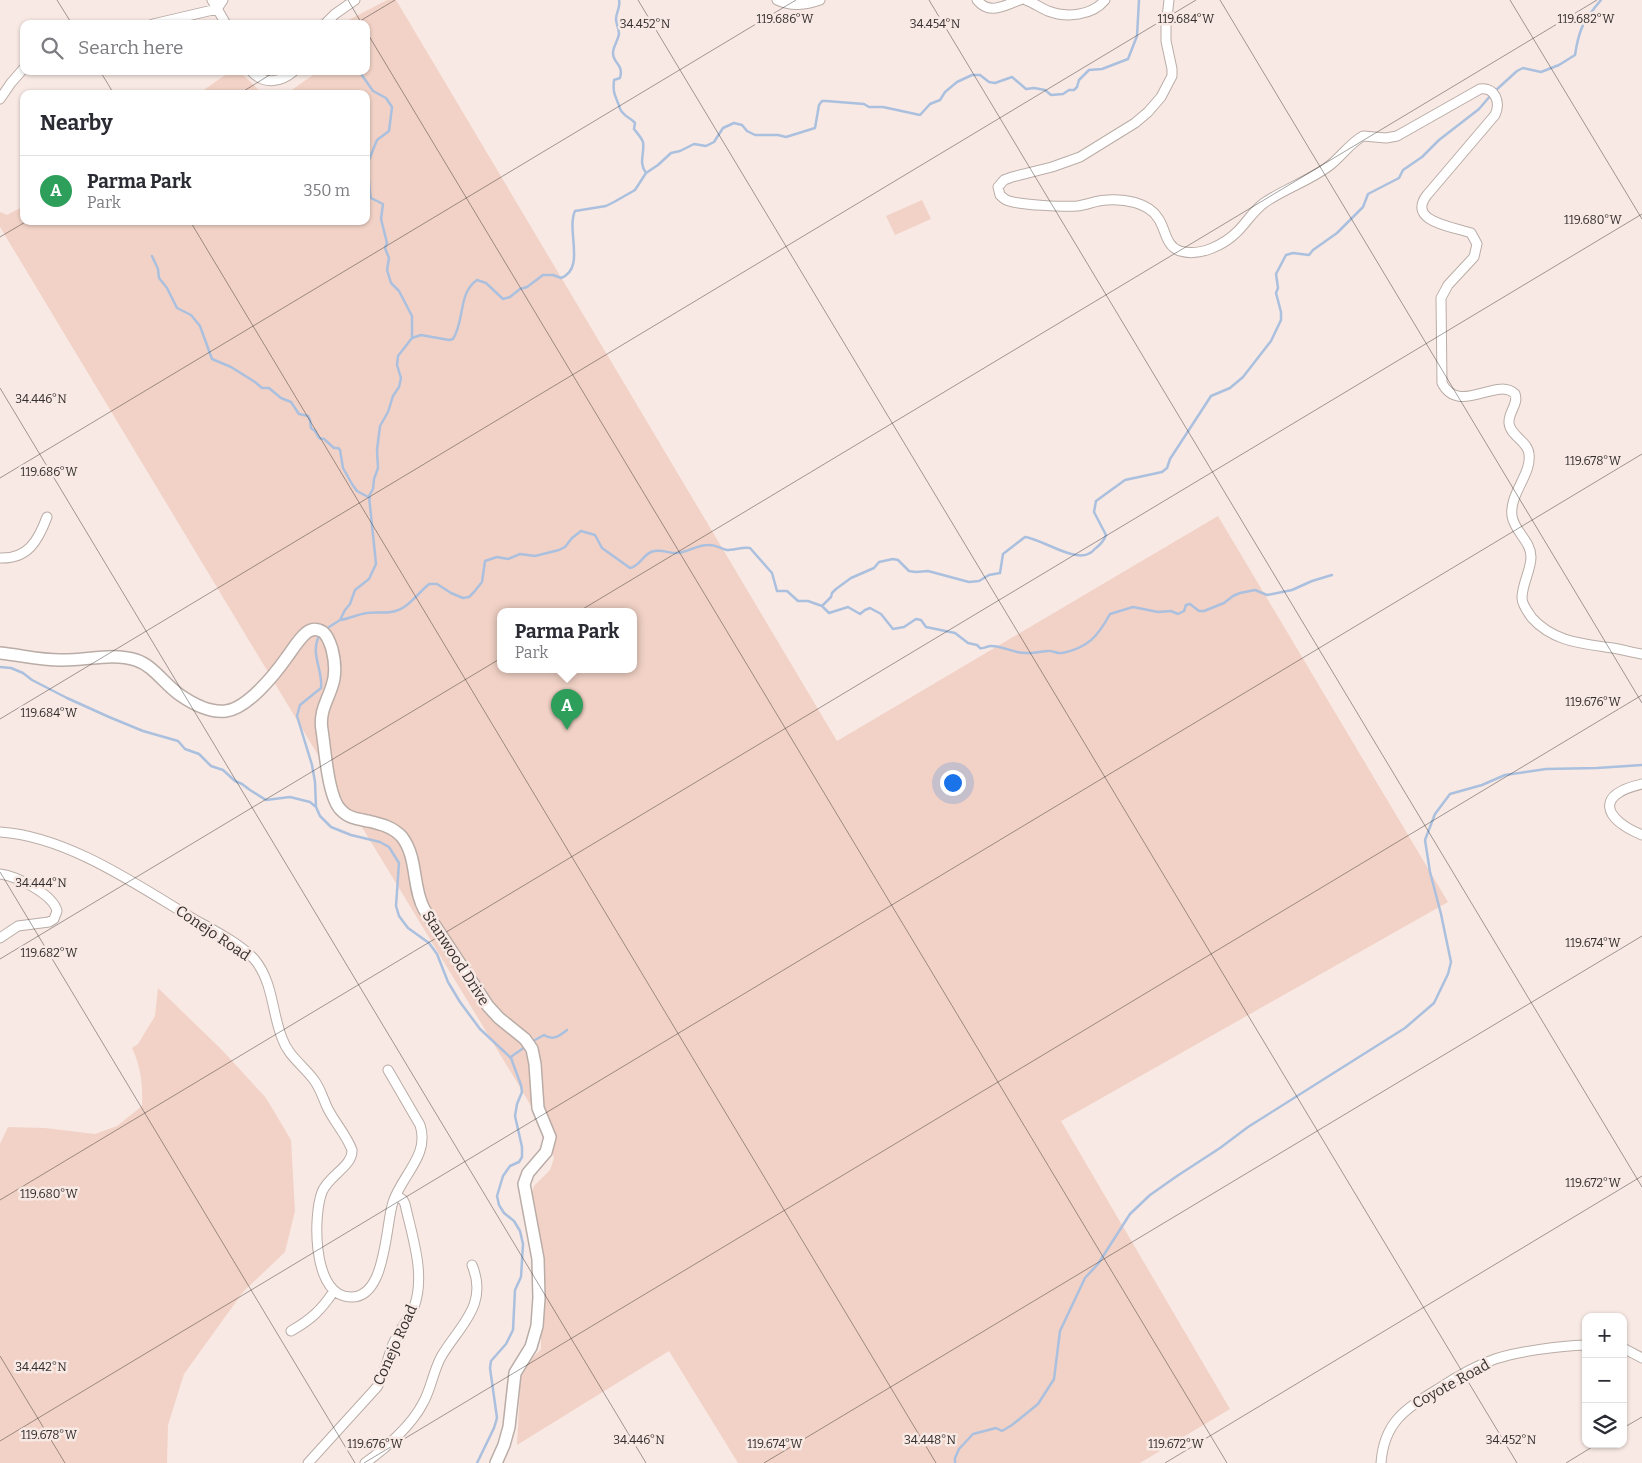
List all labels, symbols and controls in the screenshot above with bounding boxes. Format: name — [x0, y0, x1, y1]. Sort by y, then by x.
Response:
text: 119.686°W — [757, 12, 814, 26]
text: 119.684°W — [1158, 12, 1215, 26]
text: 119.682°W — [1558, 12, 1615, 26]
text: 34.452°N — [620, 17, 671, 31]
text: 34.454°N — [910, 17, 961, 31]
search box — [20, 20, 370, 75]
icon: search — [38, 34, 66, 62]
text: Search here — [78, 36, 183, 59]
text: Nearby — [40, 110, 113, 136]
text: Parma Park — [87, 170, 192, 193]
text: A — [50, 181, 62, 200]
text: 350 m — [304, 181, 350, 200]
text: Park — [87, 193, 121, 212]
text: 119.680°W — [1564, 213, 1623, 227]
text: 34.446°N — [15, 392, 67, 406]
text: 119.678°W — [1565, 454, 1622, 468]
text: 119.686°W — [21, 465, 78, 479]
popup — [497, 608, 637, 673]
text: Parma Park — [515, 620, 619, 643]
text: Park — [515, 643, 548, 662]
pin: A — [551, 689, 583, 730]
text: 119.676°W — [1565, 695, 1621, 709]
text: 119.684°W — [21, 706, 78, 720]
your location — [940, 770, 966, 796]
text: 34.444°N — [15, 876, 67, 890]
street label: Conejo Road — [172, 901, 254, 965]
street label: Stanwood Drive — [419, 907, 493, 1009]
text: 119.674°W — [1565, 936, 1621, 950]
text: 119.682°W — [21, 946, 78, 960]
text: 119.672°W — [1565, 1176, 1621, 1190]
text: 119.680°W — [20, 1187, 79, 1201]
street label: Conejo Road — [369, 1302, 421, 1388]
map controls — [1582, 1313, 1627, 1448]
button: + — [1582, 1313, 1627, 1358]
street label: Coyote Road — [1409, 1355, 1493, 1413]
button: − — [1582, 1358, 1627, 1403]
text: 34.442°N — [15, 1360, 67, 1374]
button: layers — [1582, 1403, 1627, 1448]
text: 119.678°W — [21, 1428, 78, 1442]
text: 34.446°N — [613, 1433, 665, 1447]
text: 34.448°N — [904, 1433, 957, 1447]
text: 34.452°N — [1486, 1433, 1537, 1447]
text: 119.676°W — [347, 1437, 403, 1451]
text: 119.674°W — [747, 1437, 803, 1451]
text: 119.672°W — [1148, 1437, 1204, 1451]

